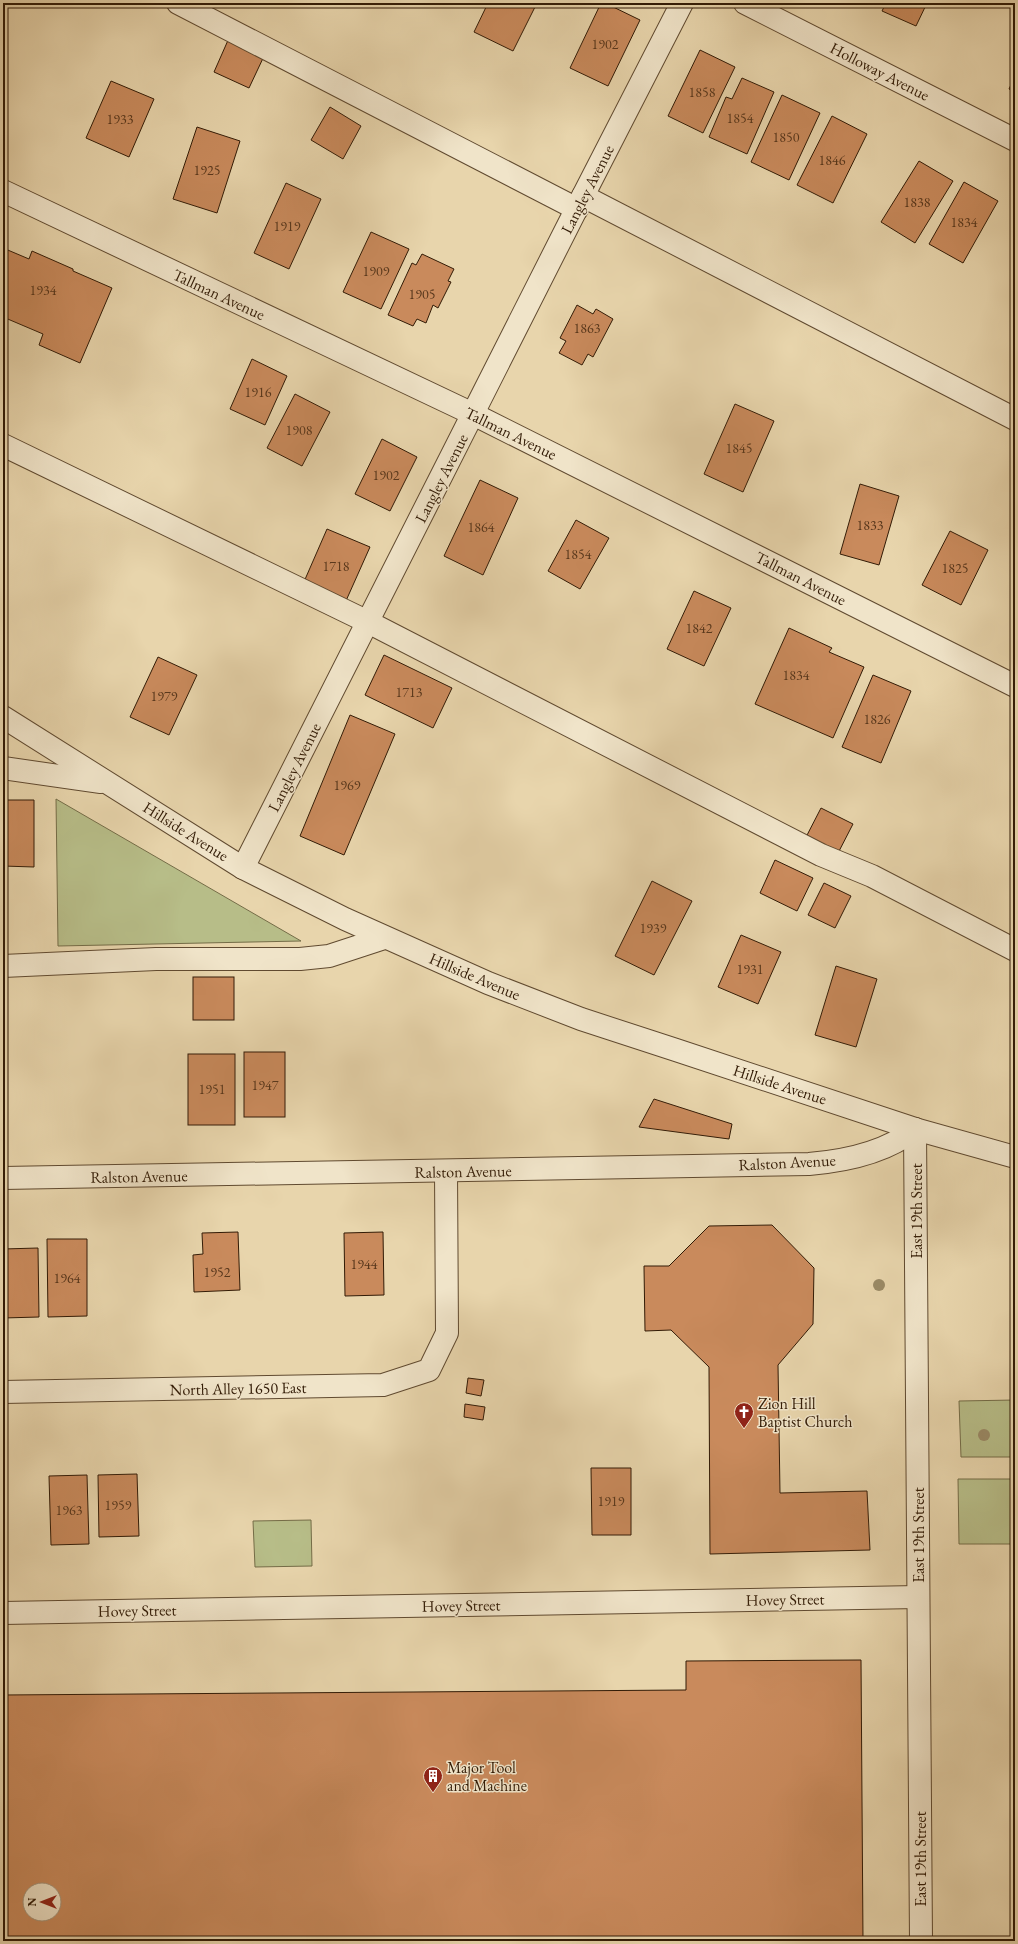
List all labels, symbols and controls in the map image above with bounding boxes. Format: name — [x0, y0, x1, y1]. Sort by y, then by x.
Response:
house number: 1902 — [592, 35, 619, 53]
street label: Holloway Avenue — [826, 37, 933, 106]
house number: 1858 — [689, 83, 716, 101]
house number: 1854 — [727, 109, 754, 127]
house number: 1933 — [107, 110, 134, 128]
house number: 1850 — [773, 128, 800, 146]
street label: Langley Avenue — [556, 141, 619, 237]
house number: 1846 — [819, 151, 846, 169]
house number: 1925 — [194, 161, 220, 179]
house number: 1838 — [904, 193, 931, 211]
house number: 1834 — [951, 213, 978, 231]
house number: 1919 — [274, 217, 301, 235]
house number: 1909 — [363, 262, 390, 280]
street label: Tallman Avenue — [169, 264, 268, 325]
house number: 1934 — [30, 281, 57, 299]
house number: 1905 — [409, 285, 435, 303]
house number: 1863 — [574, 319, 601, 337]
house number: 1916 — [245, 383, 272, 401]
street label: Tallman Avenue — [461, 402, 560, 465]
house number: 1908 — [286, 421, 313, 439]
street label: Langley Avenue — [410, 430, 473, 526]
house number: 1845 — [726, 439, 752, 457]
house number: 1902 — [373, 466, 400, 484]
house number: 1833 — [857, 516, 884, 534]
house number: 1864 — [468, 518, 495, 536]
house number: 1854 — [565, 545, 592, 563]
street label: Tallman Avenue — [752, 547, 850, 610]
house number: 1718 — [323, 557, 350, 575]
house number: 1825 — [942, 559, 968, 577]
house number: 1842 — [686, 619, 713, 637]
house number: 1834 — [783, 666, 810, 684]
house number: 1713 — [396, 683, 423, 701]
house number: 1979 — [151, 687, 178, 705]
house number: 1826 — [864, 710, 891, 728]
street label: Langley Avenue — [263, 719, 326, 815]
house number: 1969 — [334, 776, 361, 794]
street label: Hillside Avenue — [139, 797, 232, 866]
house number: 1939 — [640, 919, 667, 937]
street label: Hillside Avenue — [426, 948, 524, 1005]
house number: 1931 — [737, 960, 763, 978]
street label: Hillside Avenue — [730, 1059, 829, 1109]
house number: 1947 — [252, 1076, 279, 1094]
house number: 1951 — [199, 1080, 225, 1098]
street label: Ralston Avenue — [738, 1149, 836, 1176]
street label: Ralston Avenue — [414, 1160, 512, 1183]
street label: East 19th Street — [906, 1163, 927, 1259]
street label: Ralston Avenue — [90, 1165, 188, 1188]
house number: 1944 — [351, 1255, 378, 1273]
house number: 1952 — [204, 1263, 231, 1281]
house number: 1964 — [54, 1269, 81, 1287]
street label: North Alley 1650 East — [169, 1377, 307, 1400]
place label: Zion Hill Baptist Church — [758, 1393, 853, 1432]
church icon: Zion Hill Baptist Church — [733, 1401, 755, 1429]
street label: East 19th Street — [908, 1487, 929, 1583]
house number: 1919 — [598, 1492, 625, 1510]
house number: 1959 — [105, 1496, 132, 1514]
house number: 1963 — [56, 1501, 83, 1519]
street label: Hovey Street — [745, 1588, 825, 1611]
street label: Hovey Street — [421, 1594, 501, 1617]
street label: Hovey Street — [97, 1599, 177, 1622]
place label: Major Tool and Machine — [447, 1757, 527, 1796]
building icon: Major Tool and Machine — [422, 1765, 444, 1793]
street label: East 19th Street — [910, 1811, 931, 1907]
north arrow — [22, 1882, 62, 1922]
text: N — [25, 1897, 39, 1906]

